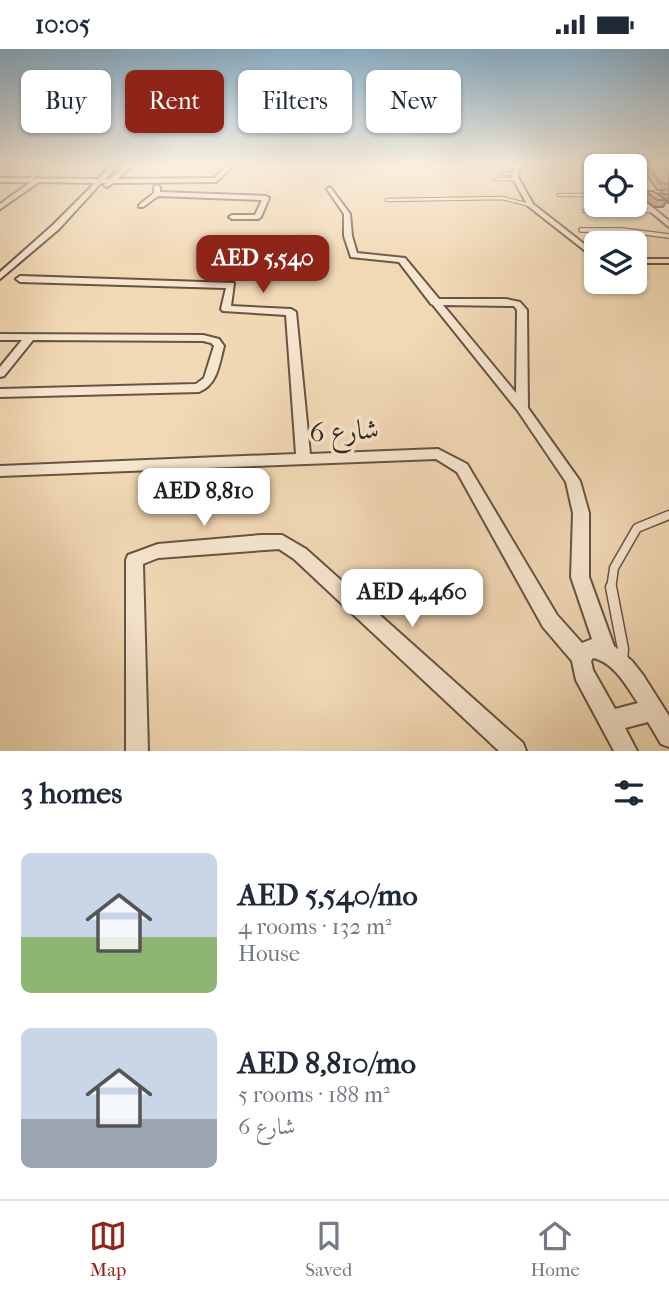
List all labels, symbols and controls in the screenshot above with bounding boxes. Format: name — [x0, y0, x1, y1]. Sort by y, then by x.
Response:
text: 10:05 — [35, 9, 90, 40]
chip: Buy — [21, 70, 111, 133]
chip: Rent — [125, 70, 224, 133]
chip: Filters — [238, 70, 352, 133]
chip: New — [366, 70, 461, 133]
map controls — [584, 154, 647, 294]
button: locate — [584, 154, 647, 217]
button: layers — [584, 231, 647, 294]
pin: AED 5,540 — [183, 236, 343, 295]
text: AED 5,540 — [212, 244, 314, 271]
street label: شارع 6 — [308, 412, 380, 456]
pin: AED 8,810 — [124, 469, 284, 528]
text: AED 8,810 — [154, 477, 254, 504]
pin: AED 4,460 — [332, 569, 492, 629]
text: AED 4,460 — [357, 578, 467, 605]
icon: filters — [610, 774, 648, 812]
text: 3 homes — [21, 776, 122, 811]
text: AED 5,540/mo — [238, 878, 418, 913]
icon: home — [77, 881, 161, 965]
text: 4 rooms · 132 m² — [238, 913, 392, 940]
text: House — [238, 940, 300, 967]
text: AED 8,810/mo — [238, 1046, 416, 1081]
icon: home — [77, 1056, 161, 1140]
text: 5 rooms · 188 m² — [238, 1081, 390, 1108]
text: شارع 6 — [238, 1113, 295, 1140]
tab: Map — [89, 1217, 127, 1281]
tab: Saved — [305, 1217, 352, 1281]
tab: Home — [530, 1217, 580, 1281]

